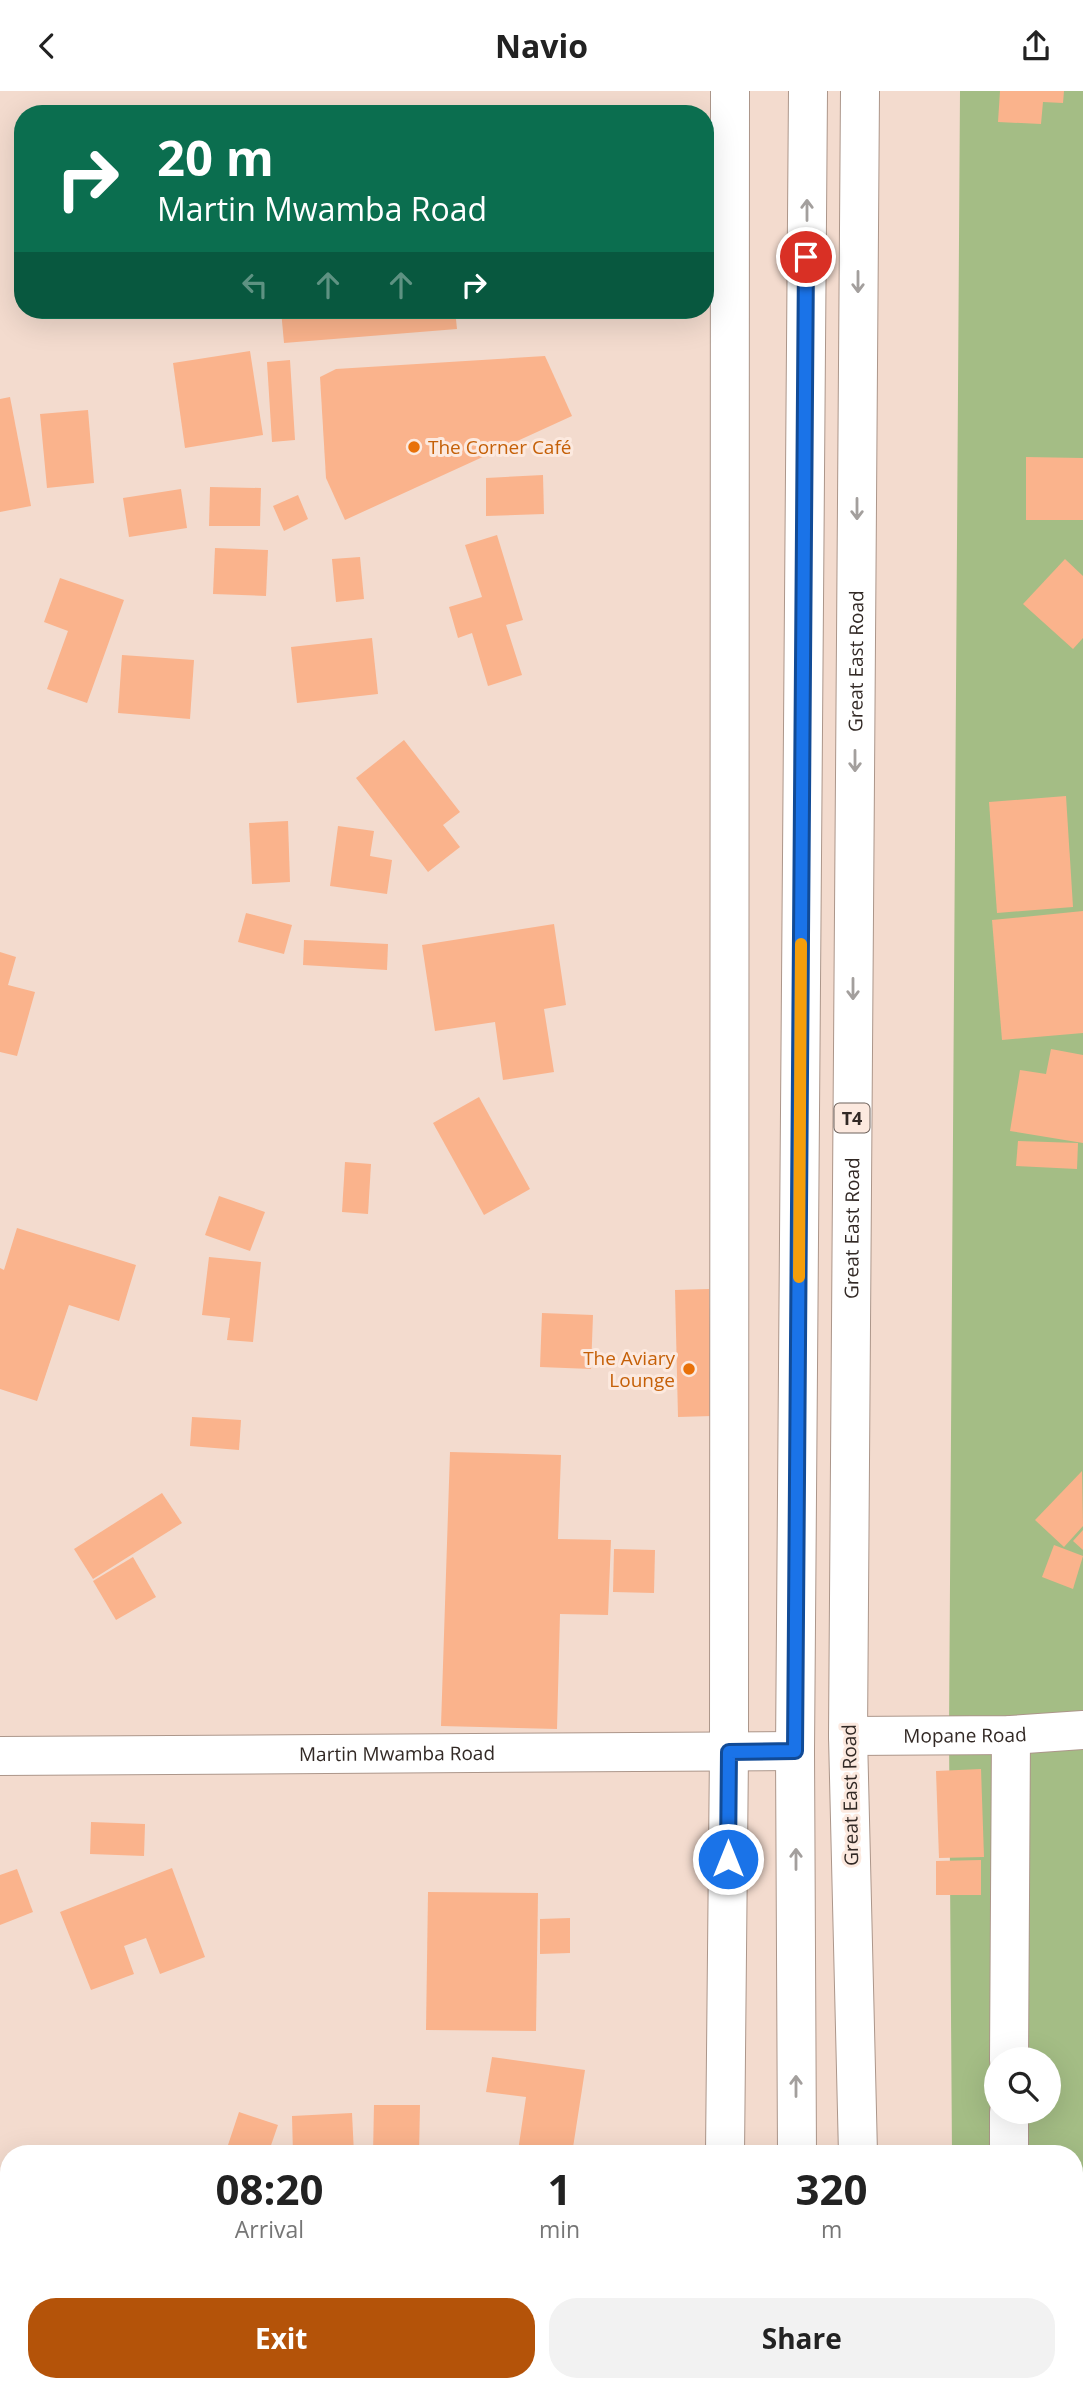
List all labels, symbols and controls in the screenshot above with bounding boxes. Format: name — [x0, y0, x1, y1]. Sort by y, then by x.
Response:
text: Navio — [495, 24, 588, 67]
icon: back — [28, 27, 66, 65]
icon: share — [1017, 27, 1055, 65]
text: 20 m — [157, 124, 274, 190]
icon: right — [42, 133, 133, 224]
text: Martin Mwamba Road — [157, 187, 487, 230]
one-way arrow — [800, 199, 814, 222]
pin — [776, 227, 836, 287]
icon: arrive — [787, 238, 825, 276]
icon: left — [236, 266, 274, 304]
icon: ahead — [309, 266, 347, 304]
icon: ahead — [382, 266, 420, 304]
icon: right — [455, 266, 493, 304]
one-way arrow — [851, 270, 865, 293]
place label: The Corner Café — [428, 434, 572, 460]
marker: The Corner Café — [406, 439, 422, 455]
one-way arrow — [850, 497, 864, 520]
street label: Great East Road — [842, 590, 869, 732]
one-way arrow — [848, 749, 862, 772]
one-way arrow — [846, 977, 860, 1000]
road number: T4 — [834, 1103, 870, 1133]
street label: Great East Road — [838, 1157, 865, 1299]
place label: The Aviary Lounge — [583, 1345, 675, 1393]
marker: The Aviary Lounge — [681, 1361, 697, 1377]
street label: Mopane Road — [903, 1721, 1028, 1749]
street label: Great East Road — [836, 1724, 864, 1866]
street label: Martin Mwamba Road — [299, 1740, 495, 1767]
position arrow — [691, 1822, 765, 1896]
one-way arrow — [789, 1847, 803, 1870]
map controls — [984, 2047, 1061, 2124]
button: search — [984, 2047, 1061, 2124]
one-way arrow — [789, 2075, 803, 2098]
text: 08:20 — [215, 2160, 323, 2217]
text: 1 — [547, 2160, 572, 2217]
text: 320 — [796, 2160, 868, 2217]
text: Arrival — [235, 2213, 304, 2245]
text: min — [539, 2213, 580, 2245]
text: m — [821, 2213, 842, 2245]
button: Exit — [28, 2298, 535, 2378]
button: Share — [549, 2298, 1055, 2378]

